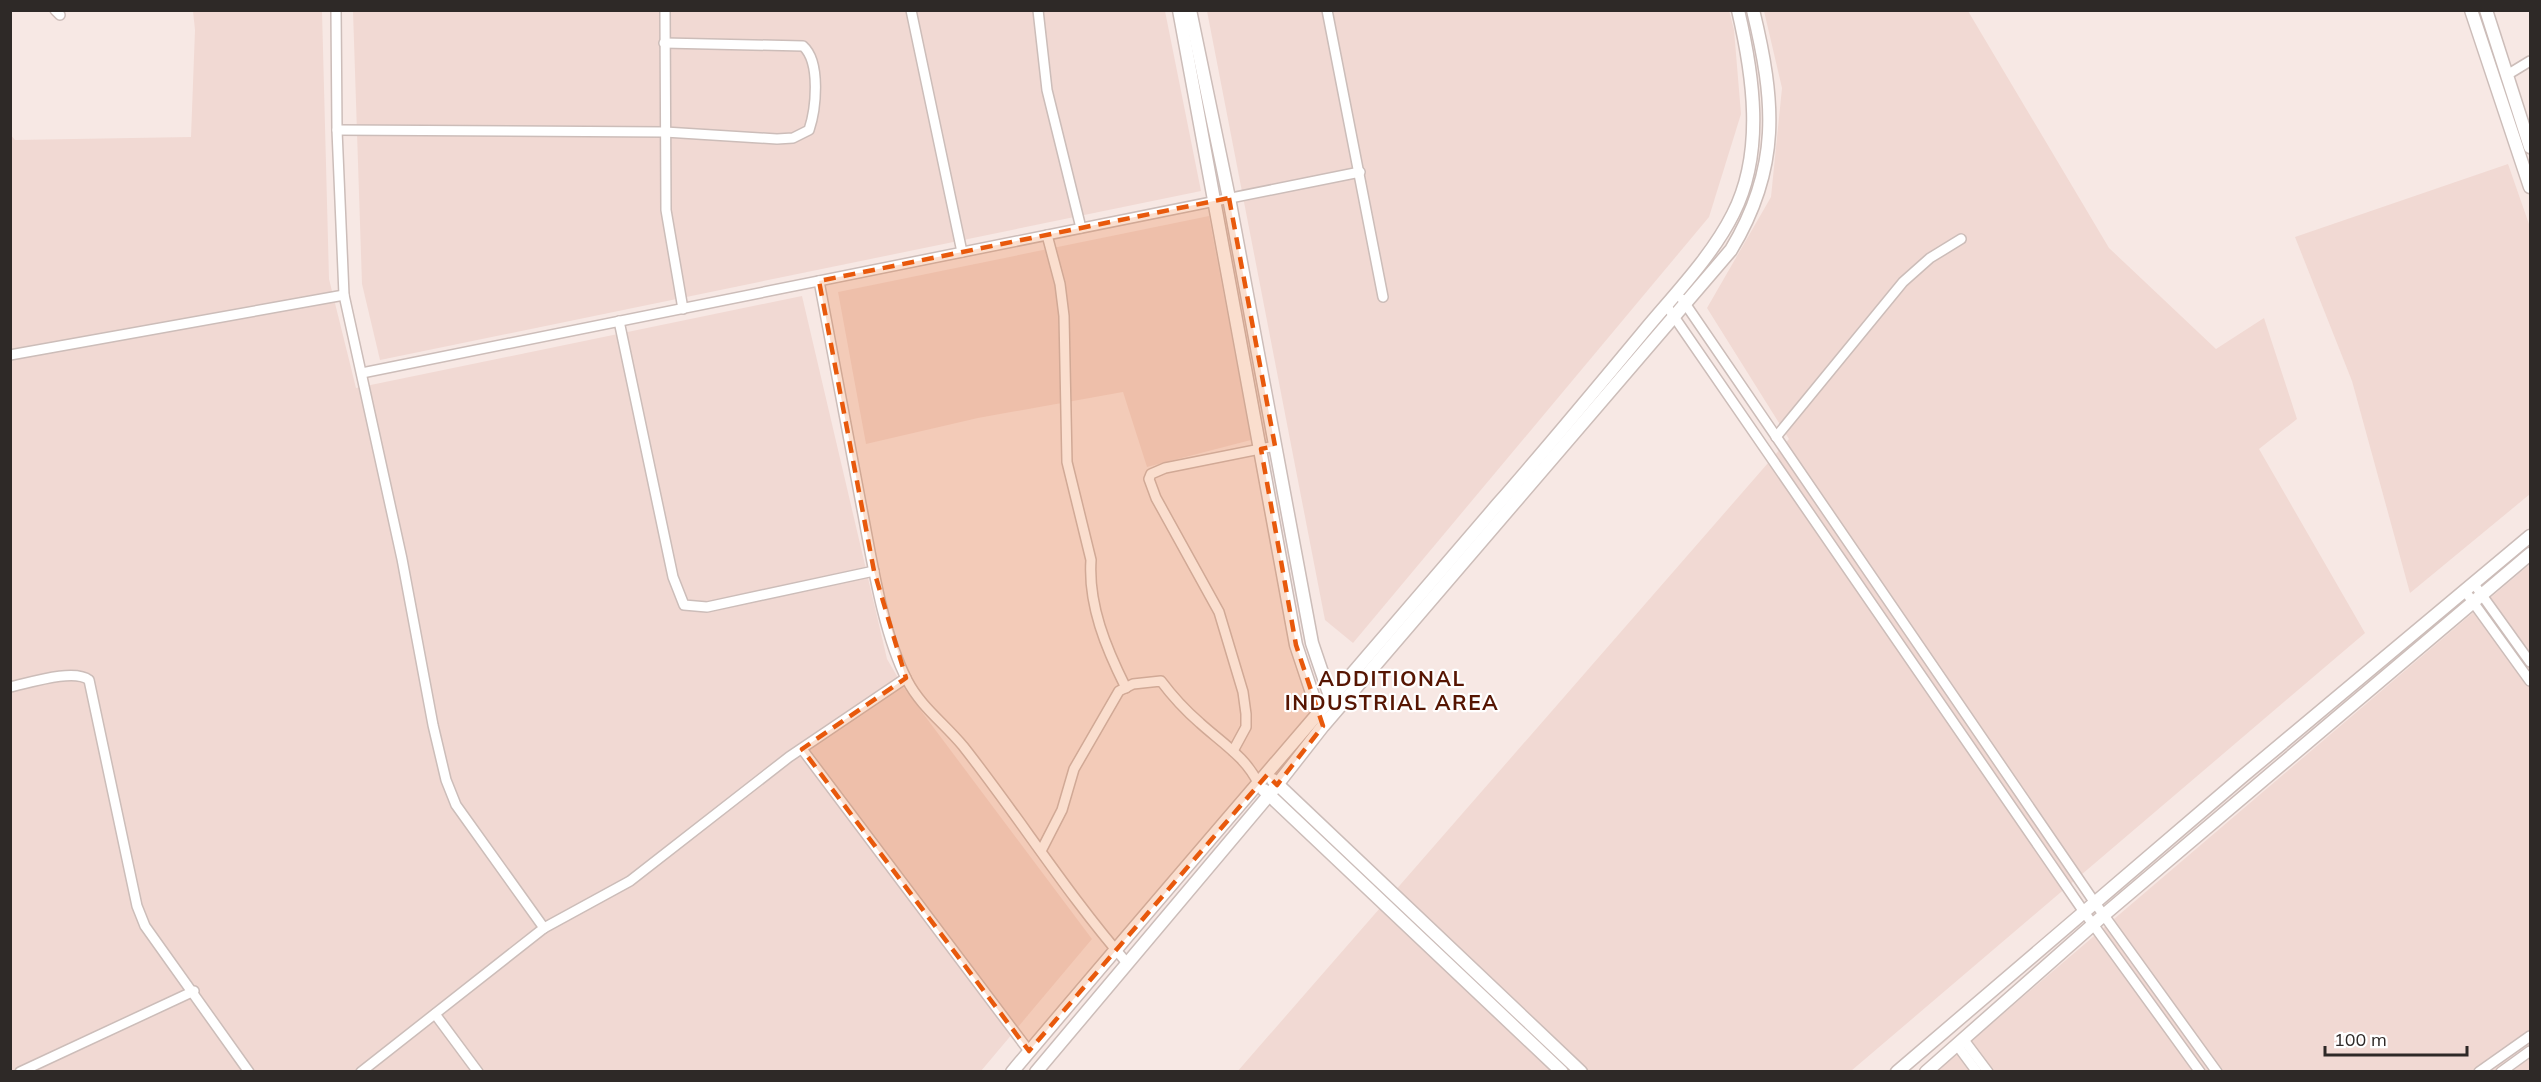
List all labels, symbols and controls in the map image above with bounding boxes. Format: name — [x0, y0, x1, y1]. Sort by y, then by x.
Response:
district label: ADDITIONAL INDUSTRIAL AREA — [1285, 665, 1499, 715]
scale bar — [2325, 1019, 2468, 1057]
text: 100 m — [2334, 1028, 2387, 1051]

